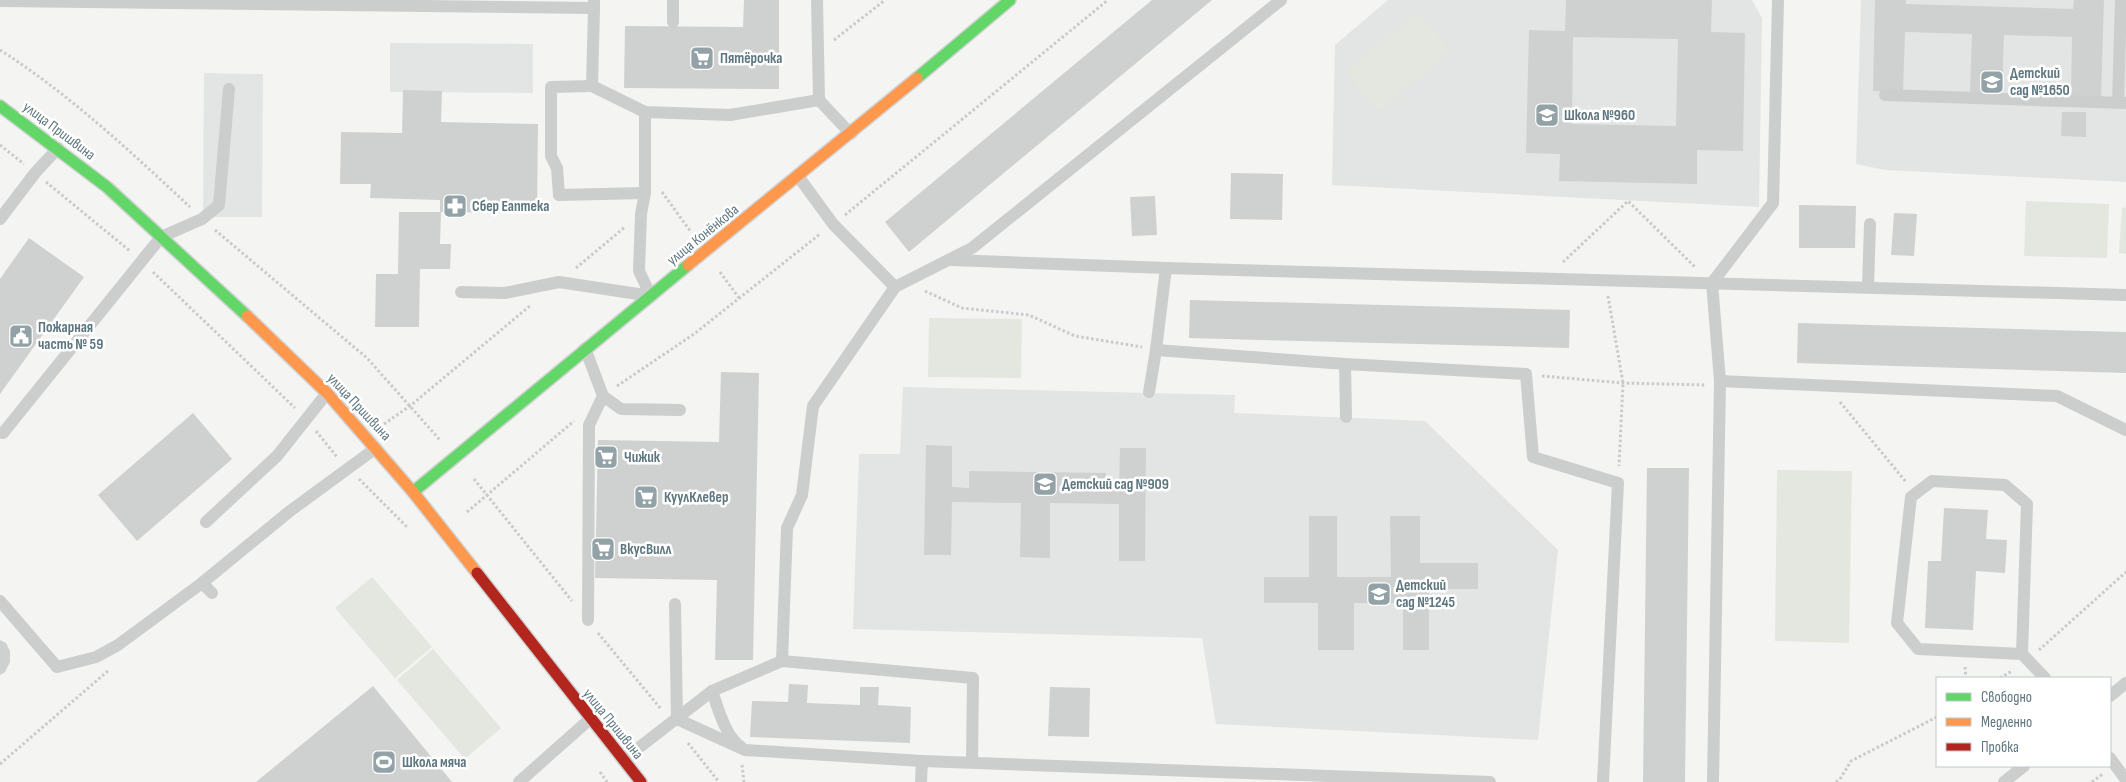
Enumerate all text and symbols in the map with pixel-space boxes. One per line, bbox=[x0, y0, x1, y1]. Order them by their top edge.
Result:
supermarket icon: Пятёрочка bbox=[689, 45, 715, 71]
place label: Пятёрочка bbox=[720, 49, 782, 68]
place label: Детский сад №1650 bbox=[2010, 64, 2070, 100]
school or university icon: Детский сад №1650 bbox=[1979, 69, 2005, 95]
street label: улица Пришвина bbox=[19, 98, 99, 165]
school or university icon: Школа №960 bbox=[1534, 102, 1560, 128]
place label: Школа №960 bbox=[1564, 106, 1635, 125]
pharmacy icon: Сбер Еаптека bbox=[442, 193, 468, 219]
place label: Сбер Еаптека bbox=[472, 197, 549, 216]
street label: улица Конёнкова bbox=[663, 200, 743, 270]
place label: Пожарная часть № 59 bbox=[38, 318, 103, 354]
public building icon: Пожарная часть № 59 bbox=[8, 323, 34, 349]
street label: улица Пришвина bbox=[323, 369, 395, 445]
supermarket icon: Чижик bbox=[593, 444, 619, 470]
place label: Чижик bbox=[624, 448, 661, 467]
school or university icon: Детский сад №909 bbox=[1032, 471, 1058, 497]
place label: Детский сад №909 bbox=[1062, 475, 1169, 494]
supermarket icon: КуулКлевер bbox=[633, 484, 659, 510]
place label: КуулКлевер bbox=[664, 488, 728, 507]
supermarket icon: ВкусВилл bbox=[590, 536, 616, 562]
place label: ВкусВилл bbox=[620, 540, 672, 559]
place label: Детский сад №1245 bbox=[1396, 576, 1456, 612]
school or university icon: Детский сад №1245 bbox=[1366, 581, 1392, 607]
legend bbox=[1936, 677, 2111, 767]
street label: улица Пришвина bbox=[579, 685, 647, 763]
text: Свободно bbox=[1981, 688, 2032, 707]
text: Медленно bbox=[1981, 713, 2032, 732]
text: Пробка bbox=[1981, 738, 2019, 757]
sports icon: Школа мяча bbox=[371, 749, 397, 775]
place label: Школа мяча bbox=[402, 753, 466, 772]

